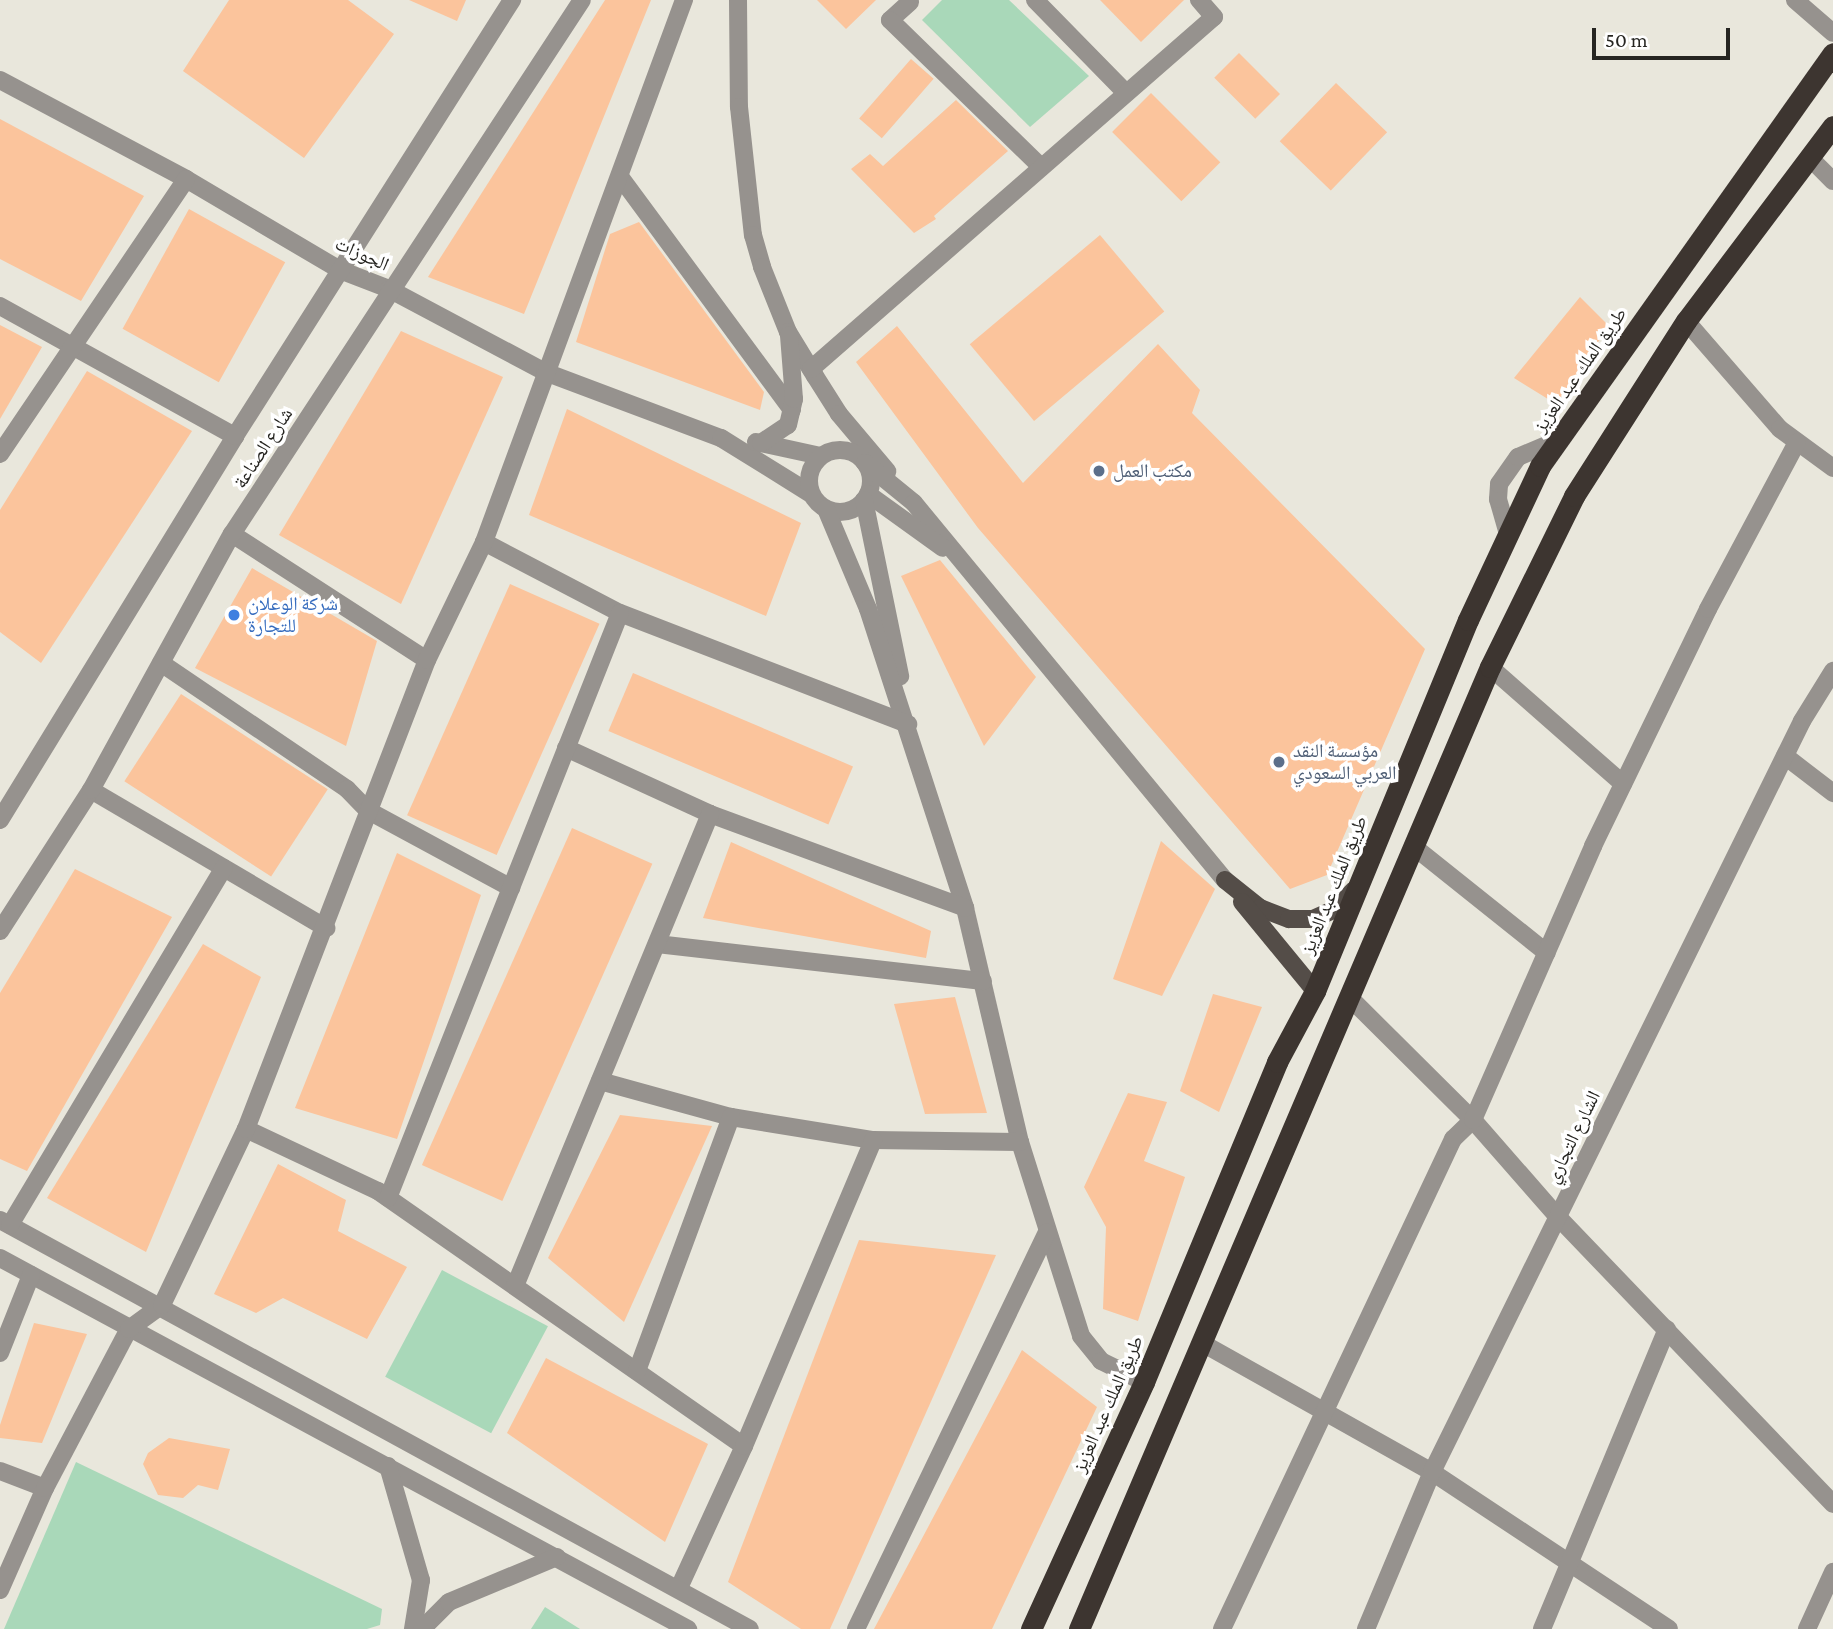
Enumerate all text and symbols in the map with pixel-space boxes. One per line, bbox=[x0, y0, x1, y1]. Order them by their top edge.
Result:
scale bar bbox=[1595, 14, 1733, 58]
text: 50 m bbox=[1605, 28, 1648, 52]
street label: الجوزات bbox=[332, 232, 392, 276]
street label: طريق الملك عبد العزيز bbox=[1528, 303, 1632, 437]
street label: شارع الصناعة bbox=[229, 403, 297, 493]
place label: مكتب العمل bbox=[1113, 460, 1192, 482]
marker: مكتب العمل bbox=[1091, 463, 1107, 479]
place label: شركة الوعلان للتجارة bbox=[248, 593, 338, 637]
marker: شركة الوعلان للتجارة bbox=[226, 607, 242, 623]
place label: مؤسسة النقد العربي السعودي bbox=[1293, 740, 1396, 784]
marker: مؤسسة النقد العربي السعودي bbox=[1271, 754, 1287, 770]
street label: طريق الملك عبد العزيز bbox=[1296, 813, 1372, 957]
street label: الشارع التجاري bbox=[1541, 1087, 1605, 1187]
street label: طريق الملك عبد العزيز bbox=[1068, 1332, 1148, 1476]

